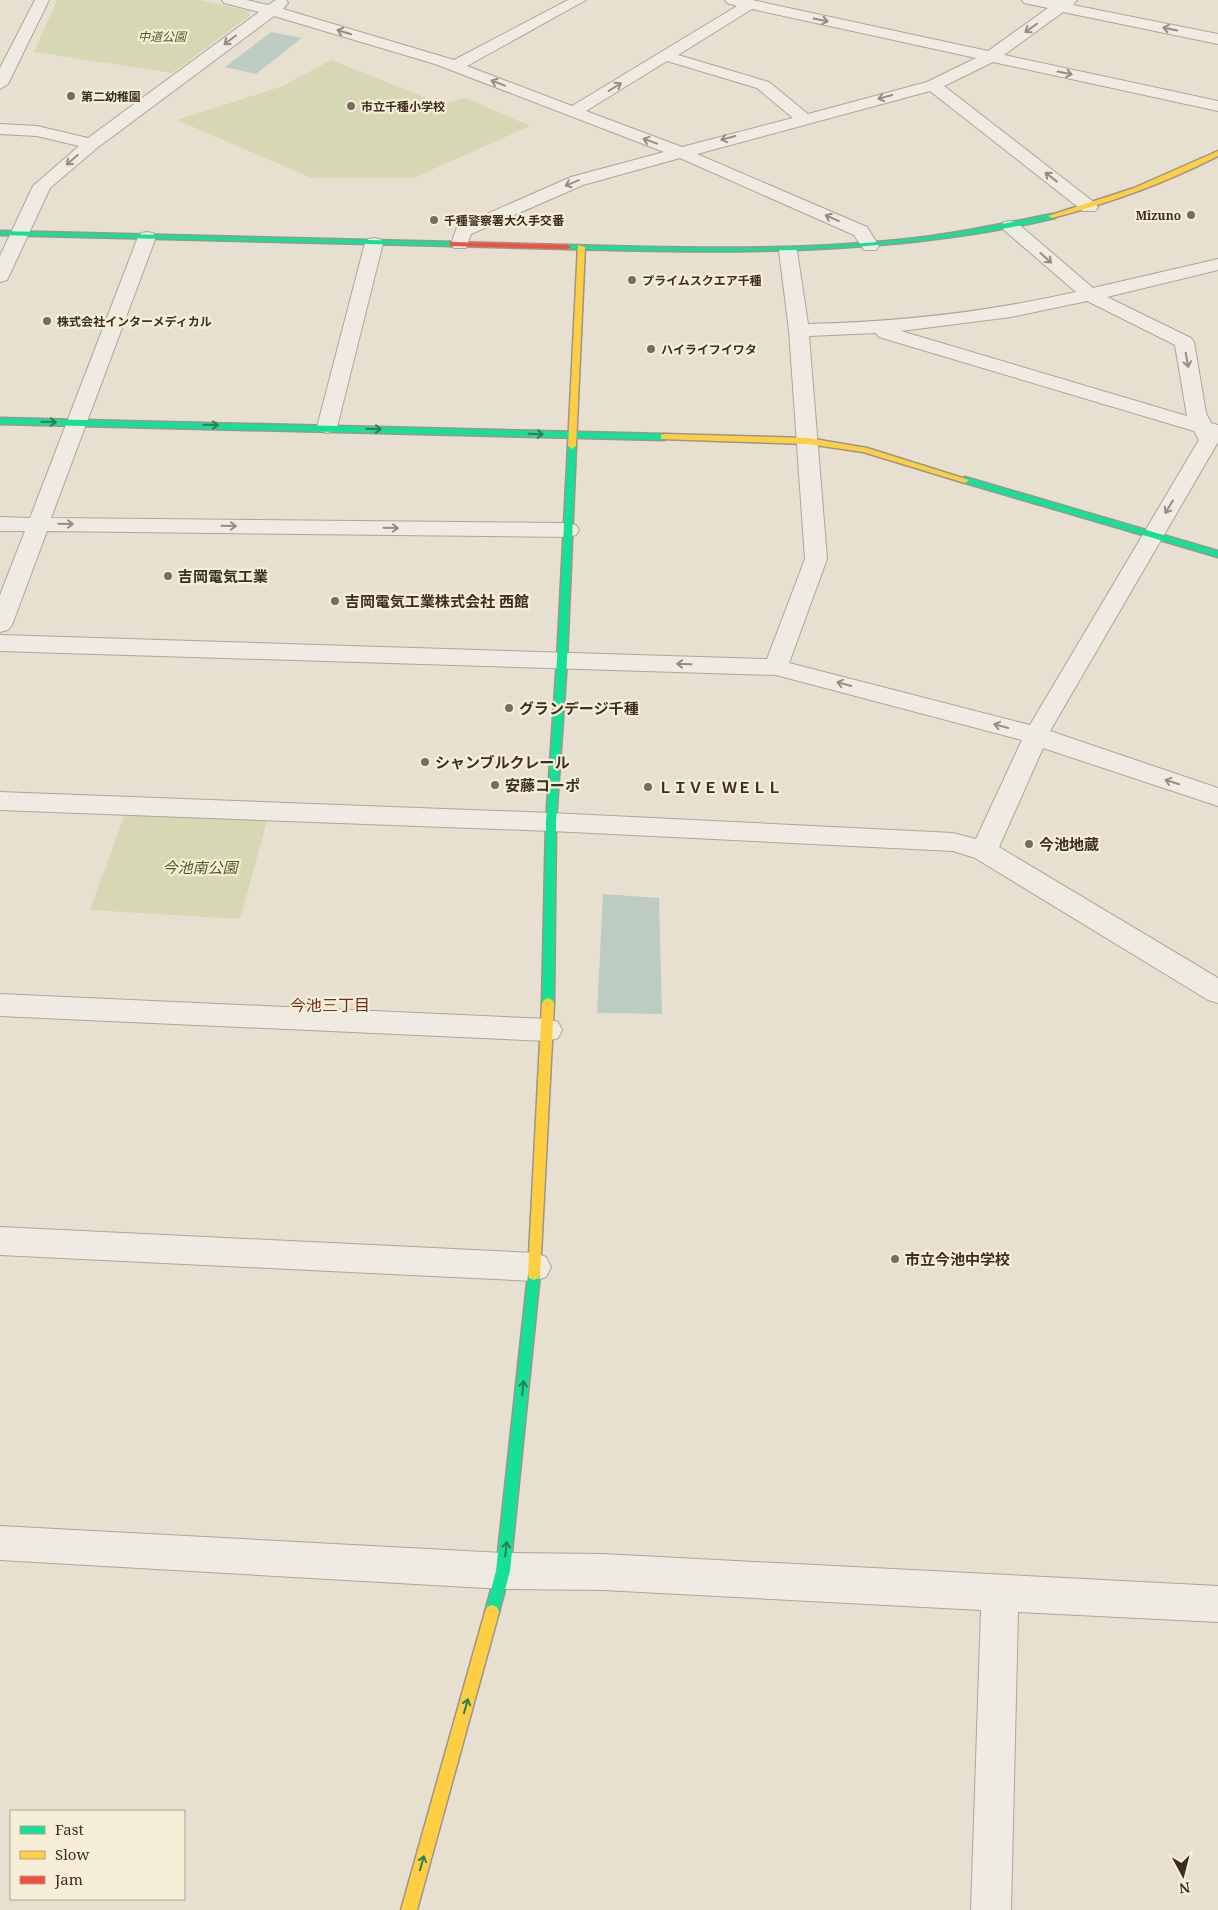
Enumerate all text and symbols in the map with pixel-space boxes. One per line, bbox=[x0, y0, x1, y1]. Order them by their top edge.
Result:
one-way arrow bbox=[812, 16, 828, 26]
one-way arrow bbox=[1024, 23, 1038, 33]
one-way arrow bbox=[1163, 24, 1179, 33]
one-way arrow bbox=[337, 26, 353, 36]
park label: 中道公園 bbox=[138, 28, 188, 45]
one-way arrow bbox=[224, 35, 237, 46]
one-way arrow bbox=[1057, 69, 1073, 78]
one-way arrow bbox=[491, 78, 507, 87]
one-way arrow bbox=[608, 81, 622, 92]
place label: 第二幼稚園 bbox=[81, 88, 141, 105]
marker: 第二幼稚園 bbox=[65, 90, 77, 102]
one-way arrow bbox=[877, 93, 893, 102]
place label: 市立千種小学校 bbox=[361, 98, 445, 115]
marker: 市立千種小学校 bbox=[345, 100, 357, 112]
one-way arrow bbox=[720, 134, 736, 144]
one-way arrow bbox=[643, 136, 659, 145]
one-way arrow bbox=[66, 154, 79, 165]
one-way arrow bbox=[1044, 172, 1058, 182]
one-way arrow bbox=[565, 179, 580, 189]
place label: Mizuno bbox=[1136, 207, 1181, 224]
marker: Mizuno bbox=[1185, 209, 1197, 221]
place label: 千種警察署大久手交番 bbox=[444, 212, 565, 229]
one-way arrow bbox=[825, 213, 840, 223]
marker: 千種警察署大久手交番 bbox=[428, 214, 440, 226]
one-way arrow bbox=[1040, 252, 1053, 264]
place label: プライムスクエア千種 bbox=[642, 272, 762, 289]
marker: プライムスクエア千種 bbox=[626, 274, 638, 286]
place label: 株式会社インターメディカル bbox=[57, 313, 212, 330]
marker: 株式会社インターメディカル bbox=[41, 315, 53, 327]
place label: ハイライフイワタ bbox=[661, 341, 757, 358]
marker: ハイライフイワタ bbox=[645, 343, 657, 355]
one-way arrow bbox=[1182, 351, 1192, 367]
one-way arrow bbox=[40, 417, 56, 427]
one-way arrow bbox=[202, 420, 219, 430]
one-way arrow bbox=[365, 424, 381, 433]
one-way arrow bbox=[528, 429, 544, 438]
one-way arrow bbox=[1163, 500, 1173, 514]
one-way arrow bbox=[58, 519, 74, 529]
one-way arrow bbox=[220, 521, 236, 531]
one-way arrow bbox=[382, 523, 399, 533]
place label: 吉岡電気工業 bbox=[178, 566, 268, 586]
marker: 吉岡電気工業 bbox=[162, 570, 174, 582]
place label: 吉岡電気工業株式会社 西館 bbox=[345, 591, 529, 611]
marker: 吉岡電気工業株式会社 西館 bbox=[329, 595, 341, 607]
one-way arrow bbox=[676, 659, 692, 669]
one-way arrow bbox=[836, 679, 852, 689]
place label: グランデージ千種 bbox=[519, 698, 639, 718]
marker: グランデージ千種 bbox=[503, 702, 515, 714]
one-way arrow bbox=[993, 721, 1009, 730]
place label: シャンブルクレール bbox=[435, 752, 570, 772]
marker: シャンブルクレール bbox=[419, 756, 431, 768]
place label: 安藤コーポ bbox=[505, 775, 580, 795]
place label: ＬＩＶＥ ＷＥＬＬ bbox=[658, 777, 782, 797]
one-way arrow bbox=[1164, 777, 1180, 786]
marker: 安藤コーポ bbox=[489, 779, 501, 791]
marker: ＬＩＶＥ ＷＥＬＬ bbox=[642, 781, 654, 793]
place label: 今池地蔵 bbox=[1039, 834, 1099, 854]
marker: 今池地蔵 bbox=[1023, 838, 1035, 850]
park label: 今池南公園 bbox=[162, 857, 239, 877]
district label: 今池三丁目 bbox=[290, 994, 370, 1016]
place label: 市立今池中学校 bbox=[905, 1249, 1010, 1269]
marker: 市立今池中学校 bbox=[889, 1253, 901, 1265]
one-way arrow bbox=[518, 1380, 528, 1396]
one-way arrow bbox=[501, 1542, 511, 1558]
one-way arrow bbox=[461, 1699, 471, 1715]
legend bbox=[10, 1810, 185, 1900]
text: Fast bbox=[55, 1819, 84, 1839]
text: Slow bbox=[55, 1844, 89, 1864]
north arrow bbox=[1158, 1850, 1208, 1900]
one-way arrow bbox=[418, 1855, 427, 1871]
text: Jam bbox=[54, 1869, 83, 1889]
text: N bbox=[1178, 1878, 1191, 1899]

